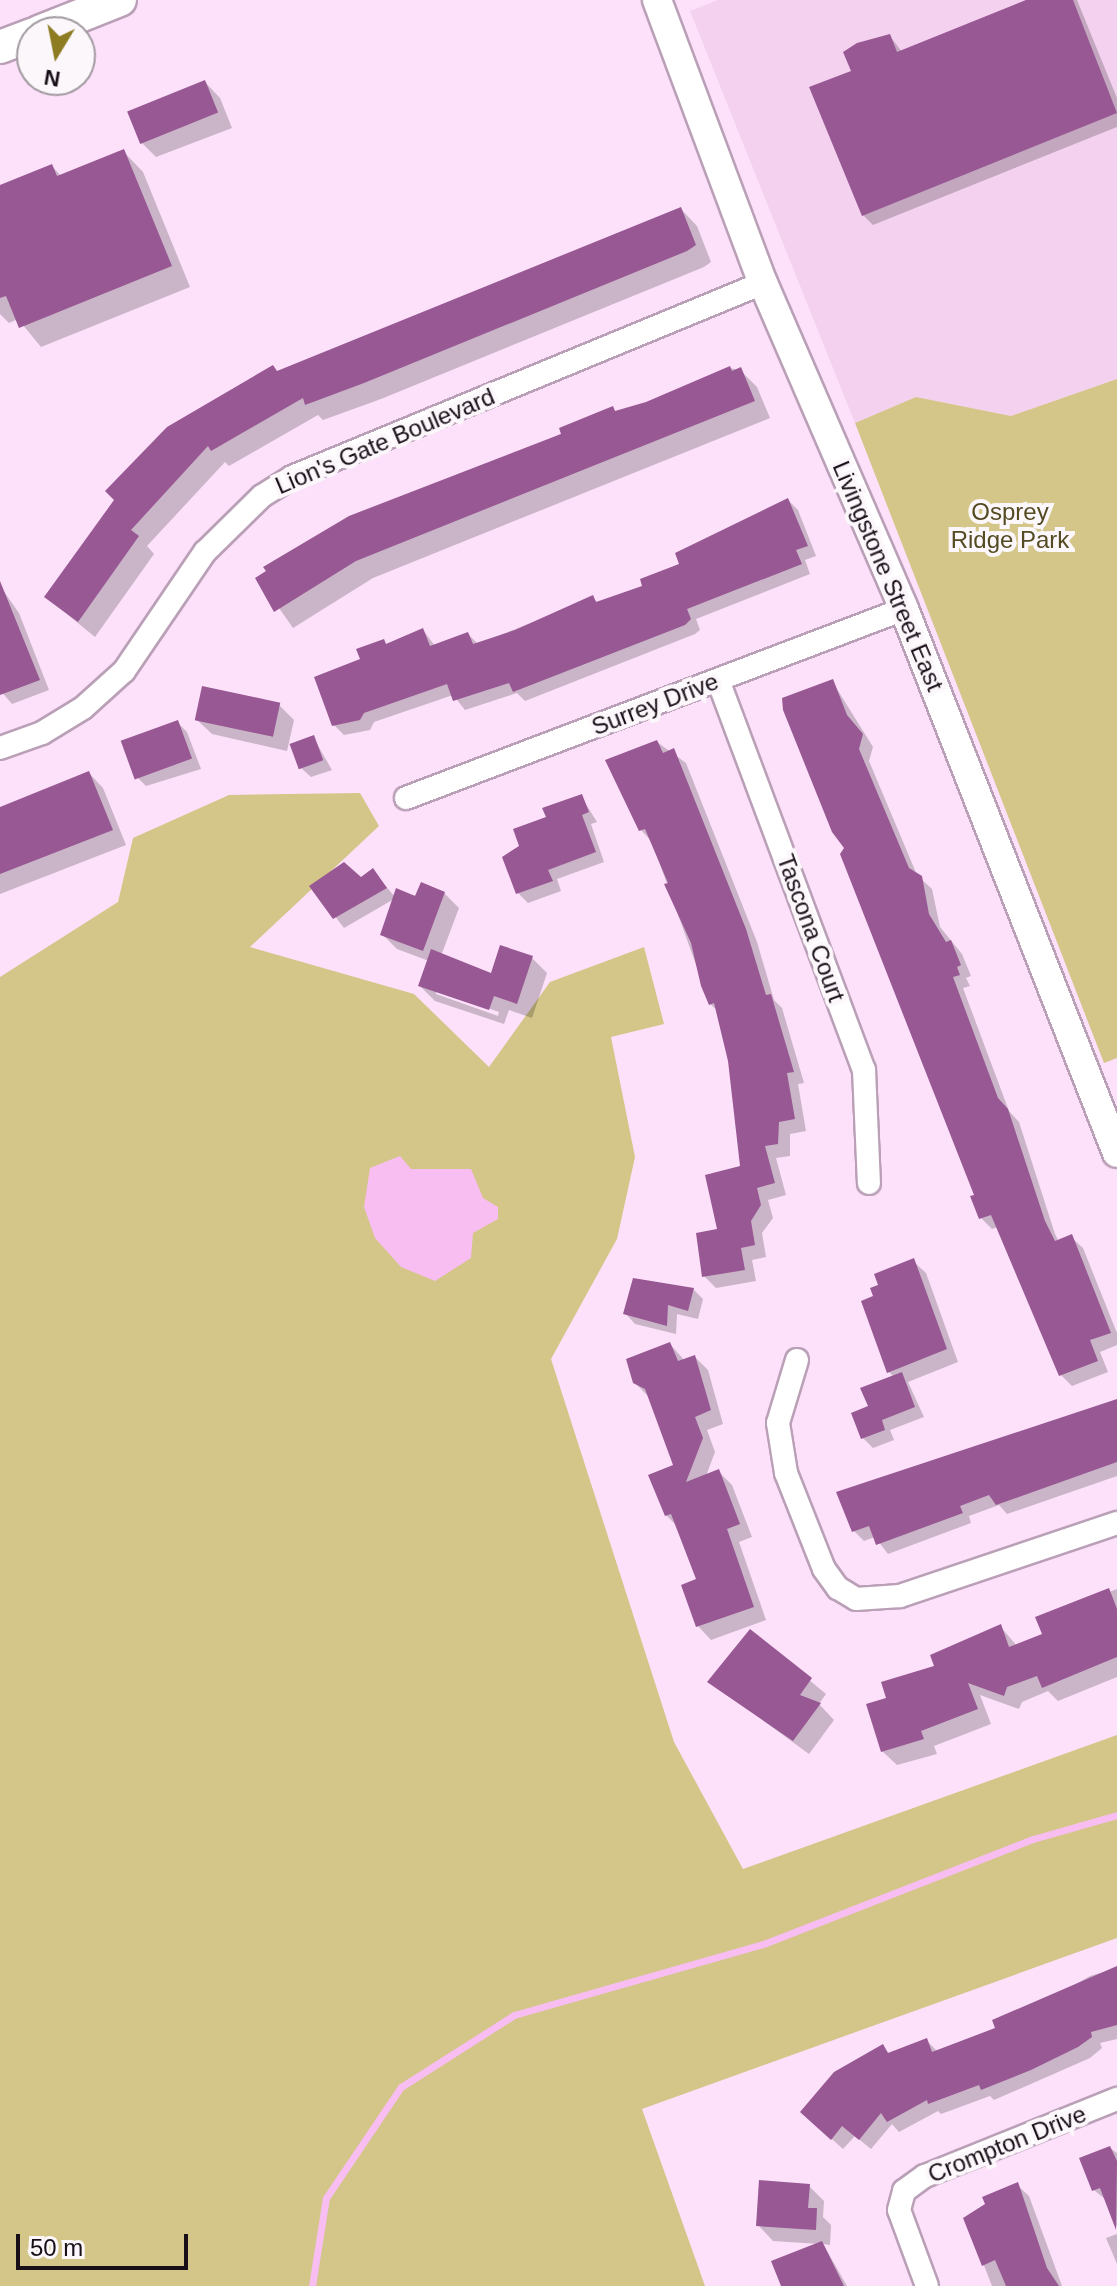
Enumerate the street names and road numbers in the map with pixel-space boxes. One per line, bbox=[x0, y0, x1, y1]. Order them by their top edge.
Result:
street label: Lion's Gate Boulevard bbox=[271, 382, 499, 500]
street label: Livingstone Street East bbox=[827, 457, 949, 695]
street label: Surrey Drive bbox=[588, 667, 722, 741]
street label: Tascona Court bbox=[771, 850, 851, 1006]
street label: Crompton Drive bbox=[924, 2099, 1090, 2189]

